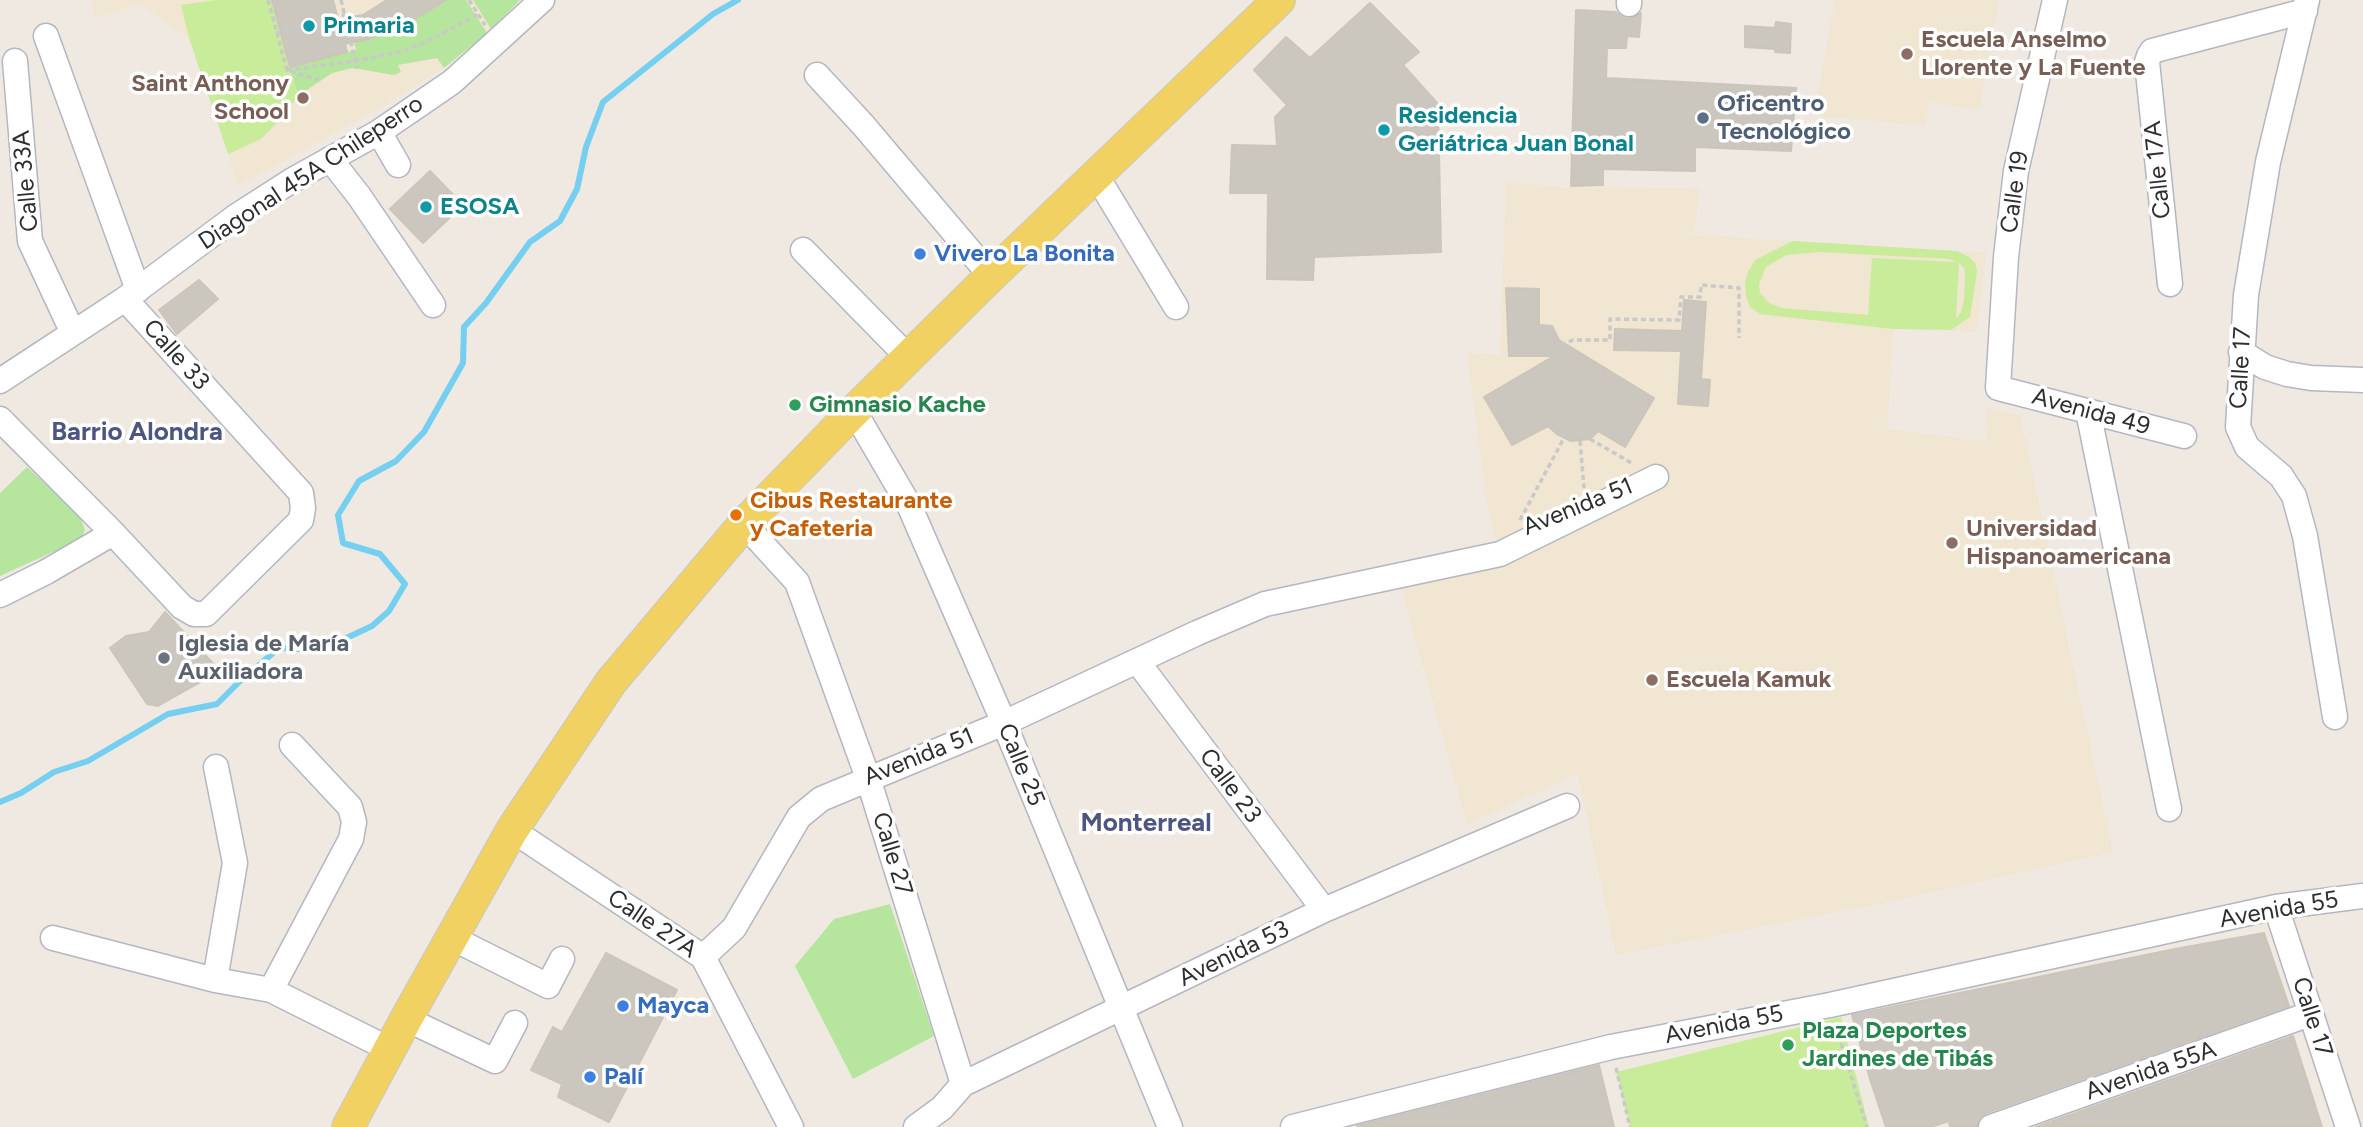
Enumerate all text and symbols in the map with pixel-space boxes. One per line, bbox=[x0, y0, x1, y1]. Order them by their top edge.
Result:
place label: Primaria bbox=[323, 12, 415, 40]
marker: Primaria bbox=[301, 18, 317, 34]
place label: Escuela Anselmo Llorente y La Fuente bbox=[1921, 26, 2145, 82]
marker: Escuela Anselmo Llorente y La Fuente bbox=[1899, 46, 1915, 62]
place label: Saint Anthony School bbox=[131, 70, 289, 126]
street label: Diagonal 45A Chileperro bbox=[193, 90, 429, 256]
marker: Saint Anthony School bbox=[295, 90, 311, 106]
place label: Oficentro Tecnológico bbox=[1717, 90, 1851, 146]
place label: Residencia Geriátrica Juan Bonal bbox=[1398, 102, 1634, 158]
marker: Oficentro Tecnológico bbox=[1695, 110, 1711, 126]
street label: Calle 17A bbox=[2139, 120, 2177, 220]
marker: Residencia Geriátrica Juan Bonal bbox=[1376, 122, 1392, 138]
street label: Calle 33A bbox=[7, 129, 45, 233]
street label: Calle 19 bbox=[1995, 149, 2035, 235]
place label: ESOSA bbox=[440, 193, 519, 221]
marker: ESOSA bbox=[418, 199, 434, 215]
place label: Vivero La Bonita bbox=[934, 240, 1115, 268]
marker: Vivero La Bonita bbox=[912, 246, 928, 262]
street label: Calle 33 bbox=[137, 314, 215, 396]
street label: Calle 17 bbox=[2224, 326, 2258, 410]
street label: Avenida 49 bbox=[2029, 382, 2153, 442]
place label: Gimnasio Kache bbox=[809, 391, 986, 419]
marker: Gimnasio Kache bbox=[787, 397, 803, 413]
district label: Barrio Alondra bbox=[51, 416, 223, 448]
street label: Avenida 51 bbox=[1519, 472, 1637, 542]
place label: Cibus Restaurante y Cafeteria bbox=[750, 487, 953, 543]
marker: Cibus Restaurante y Cafeteria bbox=[728, 507, 744, 523]
place label: Universidad Hispanoamericana bbox=[1966, 515, 2171, 571]
marker: Universidad Hispanoamericana bbox=[1944, 535, 1960, 551]
place label: Iglesia de María Auxiliadora bbox=[178, 630, 349, 686]
marker: Iglesia de María Auxiliadora bbox=[156, 650, 172, 666]
place label: Escuela Kamuk bbox=[1666, 666, 1831, 694]
marker: Escuela Kamuk bbox=[1644, 672, 1660, 688]
street label: Calle 25 bbox=[991, 720, 1051, 810]
street label: Avenida 51 bbox=[860, 722, 978, 792]
street label: Calle 23 bbox=[1193, 743, 1267, 829]
district label: Monterreal bbox=[1080, 807, 1212, 839]
street label: Calle 27 bbox=[866, 809, 918, 899]
street label: Calle 27A bbox=[602, 884, 702, 964]
street label: Avenida 55 bbox=[2217, 885, 2341, 935]
street label: Avenida 53 bbox=[1174, 915, 1294, 993]
street label: Calle 17 bbox=[2286, 974, 2338, 1060]
place label: Mayca bbox=[637, 992, 709, 1020]
marker: Mayca bbox=[615, 998, 631, 1014]
street label: Avenida 55 bbox=[1662, 999, 1786, 1051]
place label: Plaza Deportes Jardines de Tibás bbox=[1802, 1017, 1993, 1073]
street label: Avenida 55A bbox=[2082, 1035, 2220, 1107]
marker: Plaza Deportes Jardines de Tibás bbox=[1780, 1037, 1796, 1053]
place label: Palí bbox=[604, 1063, 643, 1091]
marker: Palí bbox=[582, 1069, 598, 1085]

